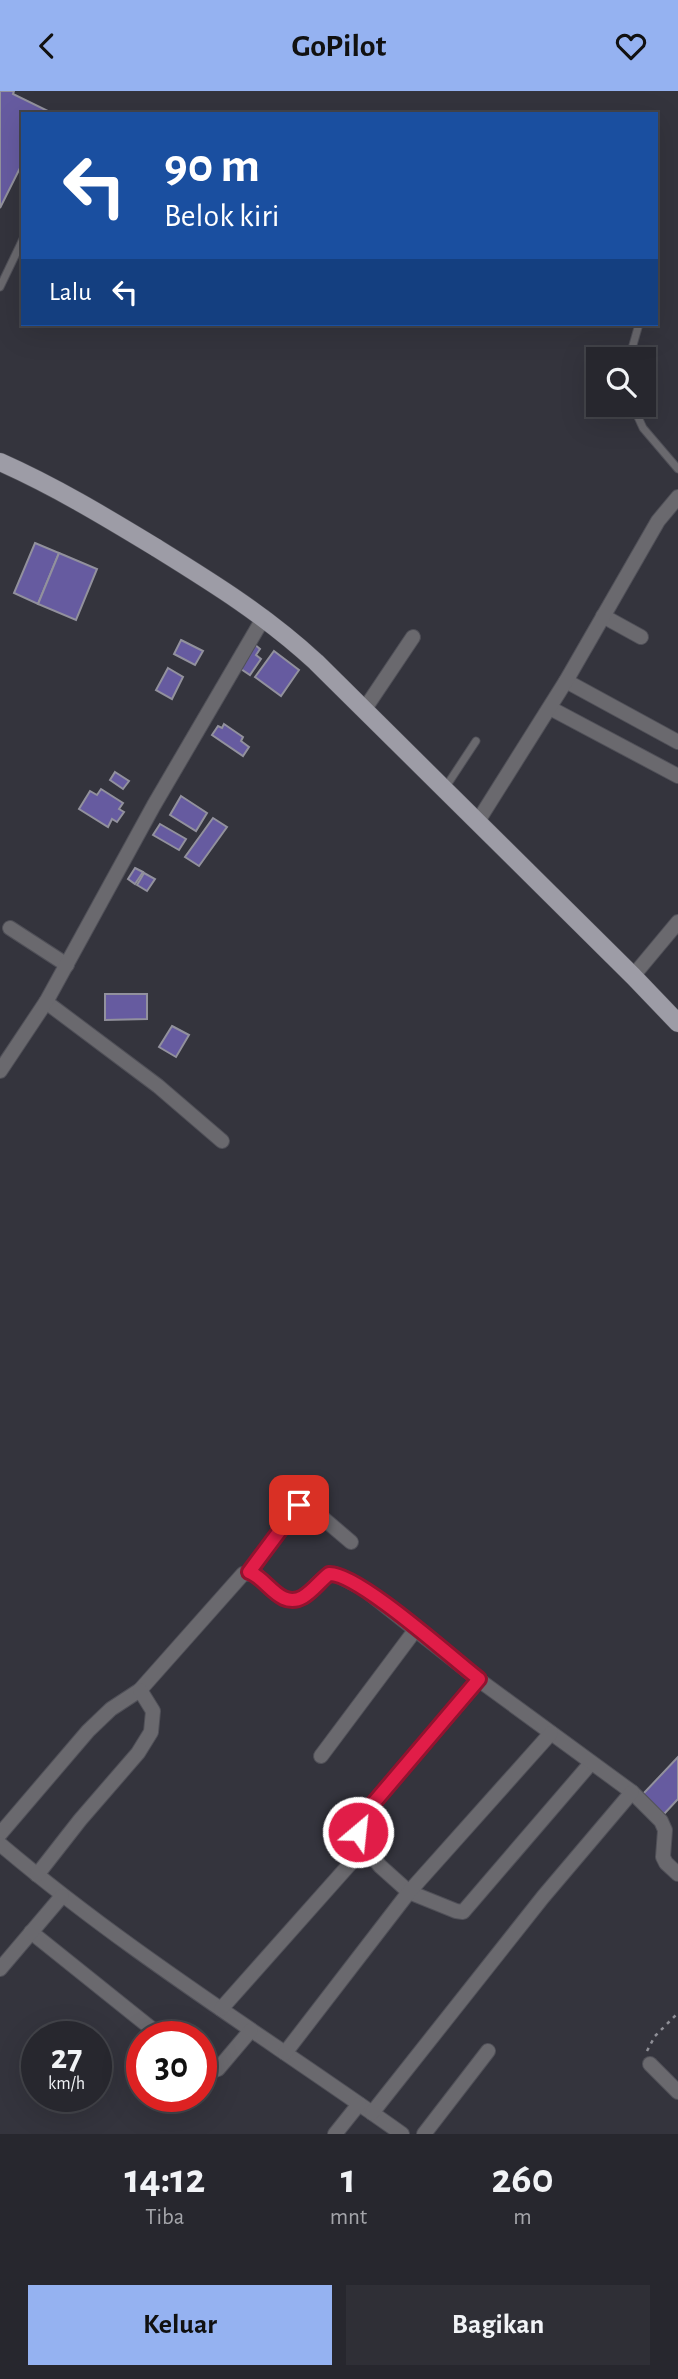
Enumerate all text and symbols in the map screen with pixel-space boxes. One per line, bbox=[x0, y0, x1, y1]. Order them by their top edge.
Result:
icon: back bbox=[28, 27, 66, 65]
icon: heart bbox=[612, 27, 650, 65]
text: GoPilot bbox=[292, 30, 386, 62]
icon: left bbox=[49, 140, 140, 231]
text: 90 m bbox=[164, 142, 260, 191]
text: Belok kiri bbox=[164, 200, 280, 232]
icon: left bbox=[106, 273, 144, 311]
text: Lalu bbox=[49, 279, 92, 305]
map controls bbox=[586, 347, 656, 417]
button: search bbox=[586, 347, 656, 417]
pin bbox=[269, 1475, 329, 1535]
icon: arrive bbox=[280, 1486, 318, 1524]
position arrow bbox=[321, 1795, 395, 1869]
speed limit sign: 30 bbox=[126, 2021, 217, 2112]
text: 27 bbox=[51, 2040, 82, 2075]
text: km/h bbox=[48, 2075, 85, 2093]
text: 14:12 bbox=[124, 2158, 205, 2200]
text: 1 bbox=[341, 2158, 356, 2200]
text: 260 bbox=[492, 2158, 554, 2200]
text: Tiba bbox=[145, 2206, 185, 2229]
text: mnt bbox=[330, 2206, 367, 2229]
text: m bbox=[513, 2206, 532, 2229]
button: Keluar bbox=[28, 2285, 332, 2365]
button: Bagikan bbox=[346, 2285, 650, 2365]

